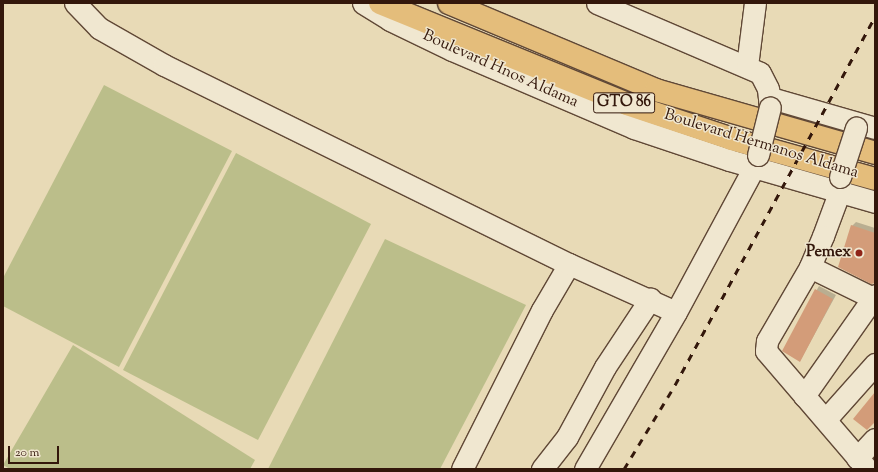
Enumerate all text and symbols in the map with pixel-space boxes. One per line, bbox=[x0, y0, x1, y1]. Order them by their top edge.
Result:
street label: Boulevard Hnos Aldama bbox=[419, 27, 581, 113]
road number: GTO 86 bbox=[593, 90, 655, 116]
street label: Boulevard Hermanos Aldama bbox=[661, 106, 861, 184]
place label: Pemex bbox=[806, 243, 851, 263]
marker: Pemex bbox=[854, 248, 864, 258]
scale bar bbox=[10, 438, 61, 464]
text: 20 m bbox=[15, 444, 39, 462]

